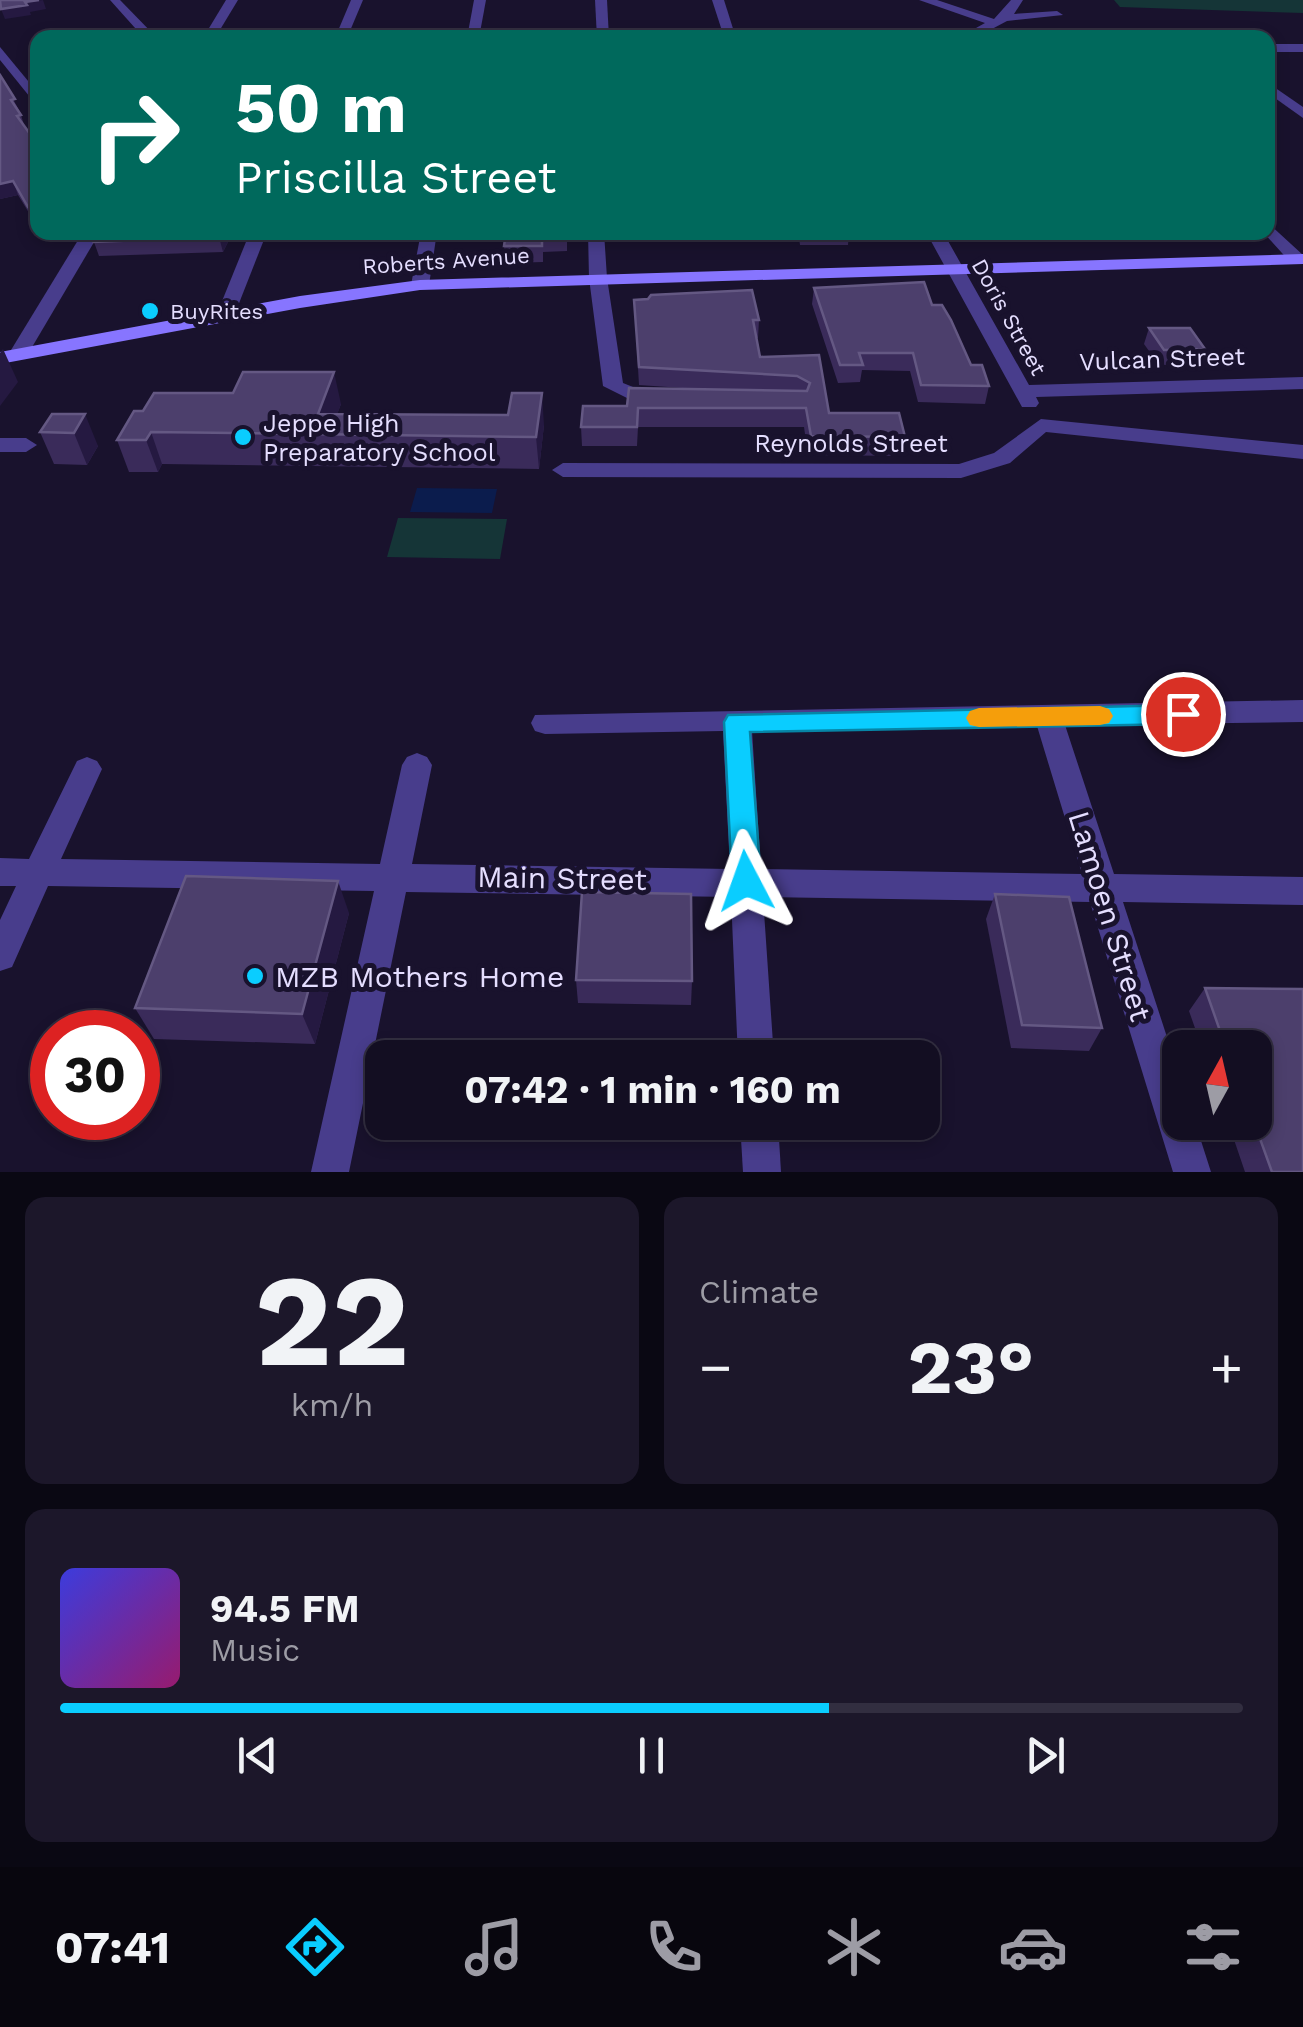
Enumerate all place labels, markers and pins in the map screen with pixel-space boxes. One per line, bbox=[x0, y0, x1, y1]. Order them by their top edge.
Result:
place label: BuyRites bbox=[170, 299, 263, 324]
marker: BuyRites bbox=[139, 300, 161, 322]
place label: Jeppe High Preparatory School bbox=[263, 409, 496, 467]
marker: Jeppe High Preparatory School bbox=[232, 426, 254, 448]
pin bbox=[1141, 672, 1226, 757]
place label: MZB Mothers Home bbox=[275, 959, 564, 994]
marker: MZB Mothers Home bbox=[244, 965, 266, 987]

